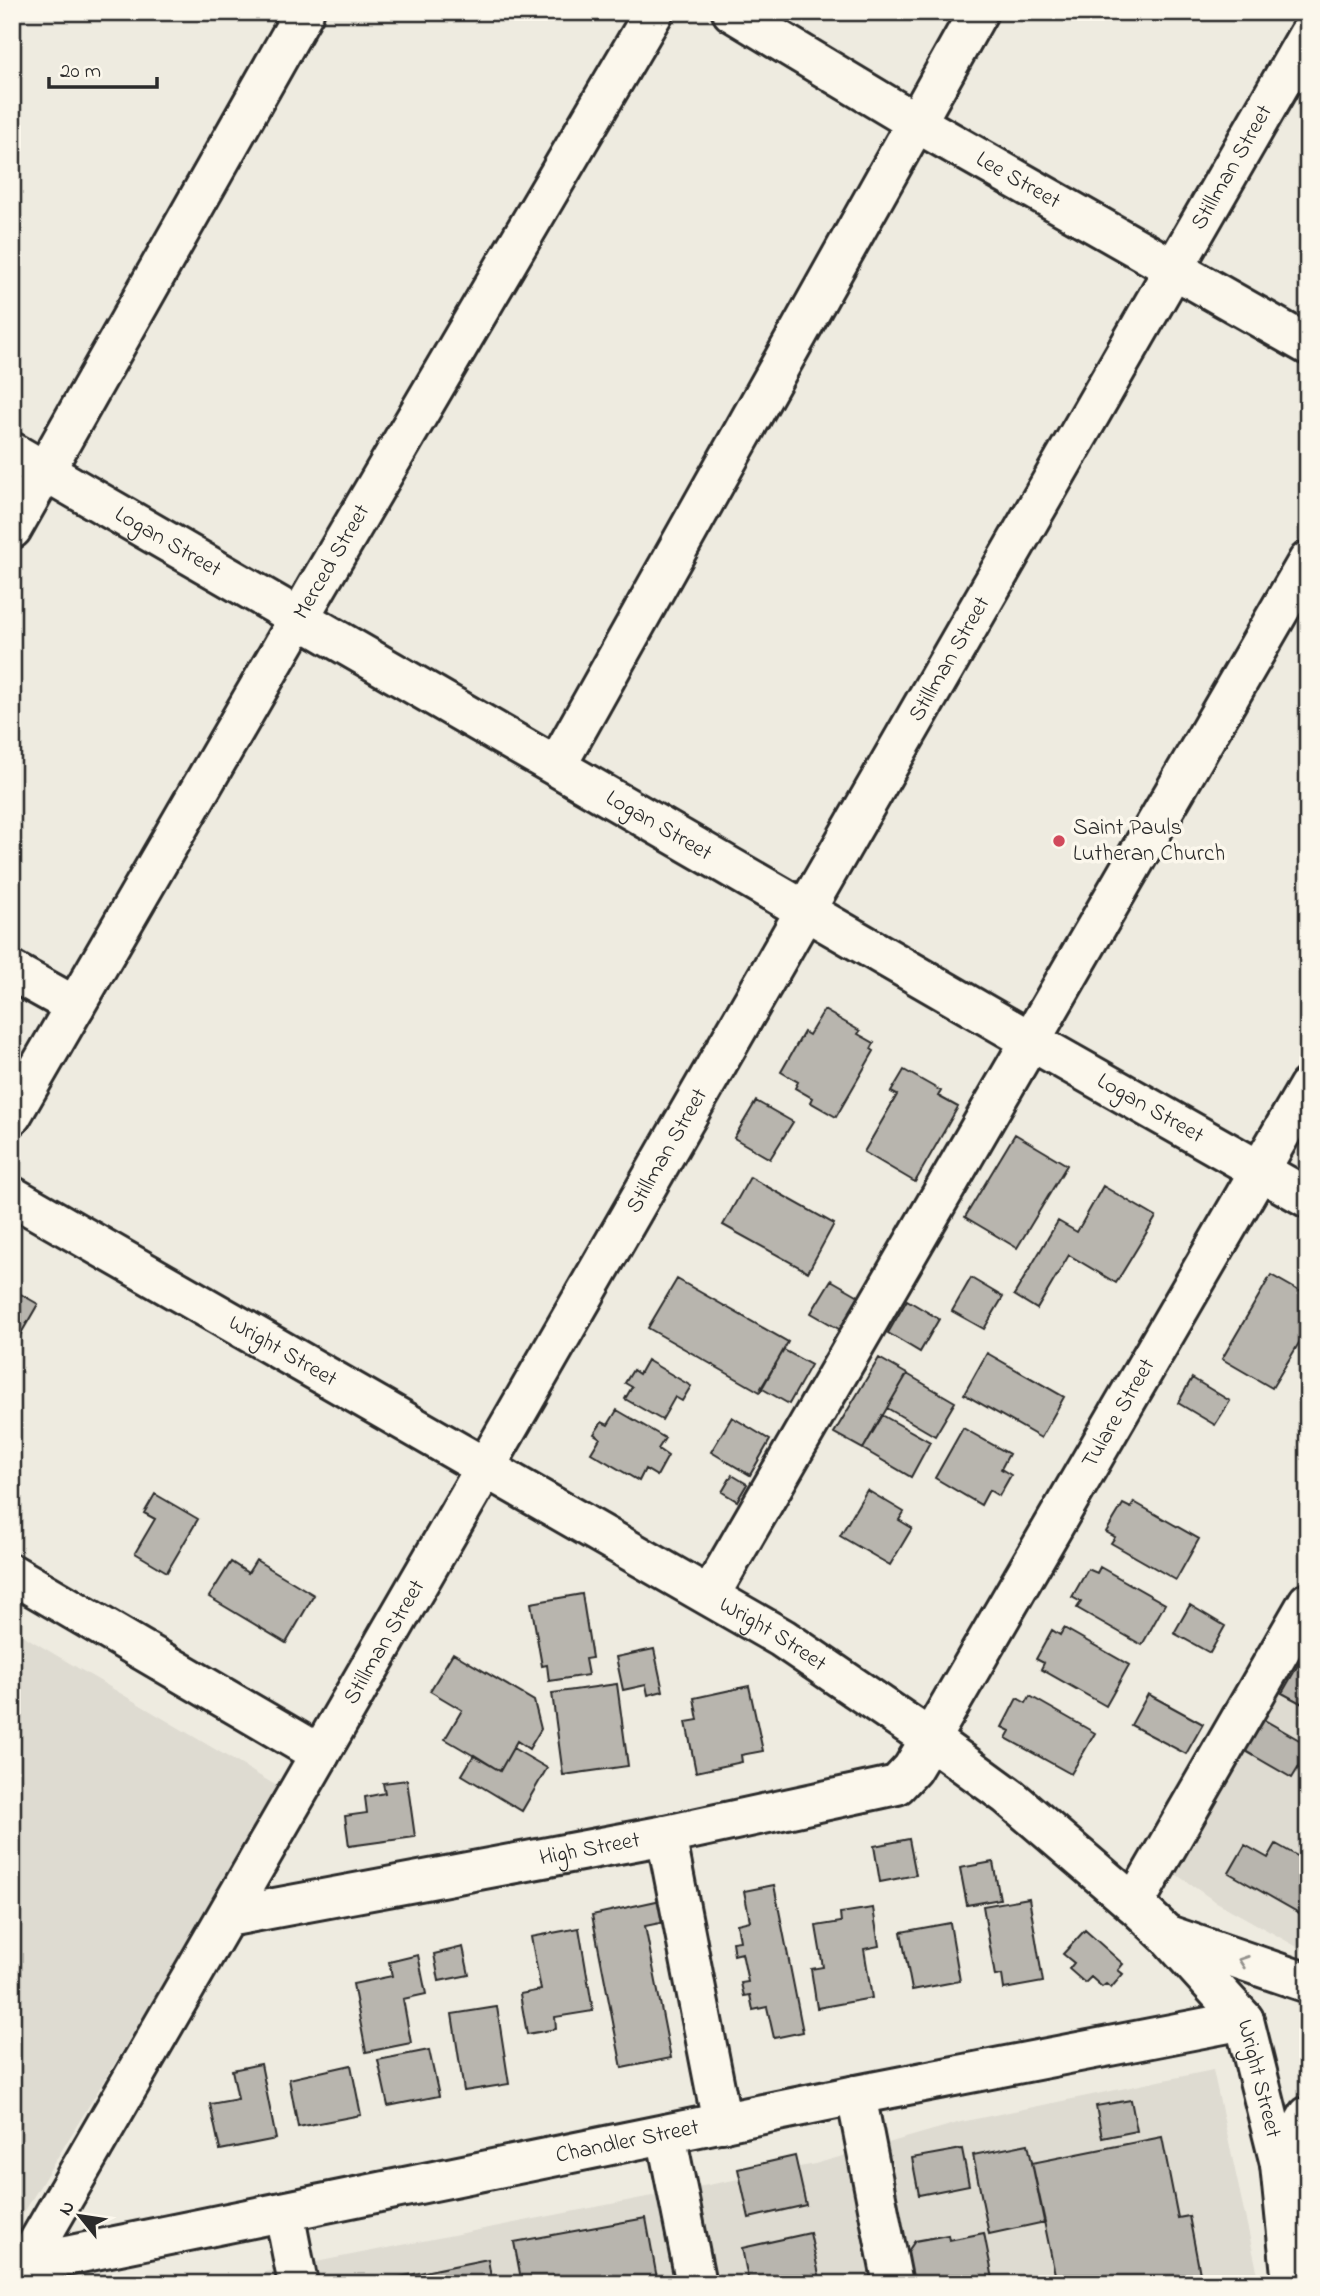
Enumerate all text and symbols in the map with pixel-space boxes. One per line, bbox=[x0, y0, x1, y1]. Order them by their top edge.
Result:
scale bar bbox=[49, 46, 158, 90]
text: 20 m bbox=[60, 57, 101, 87]
street label: Stillman Street bbox=[1183, 98, 1281, 236]
street label: Lee Street bbox=[970, 143, 1067, 218]
street label: Logan Street bbox=[108, 498, 228, 586]
street label: Merced Street bbox=[285, 498, 379, 626]
street label: Stillman Street bbox=[900, 590, 999, 728]
street label: Logan Street bbox=[599, 782, 718, 870]
place label: Saint Pauls Lutheran Church bbox=[1073, 812, 1225, 871]
marker: Saint Pauls Lutheran Church bbox=[1051, 833, 1067, 849]
street label: Logan Street bbox=[1091, 1065, 1210, 1152]
street label: Stillman Street bbox=[618, 1082, 716, 1220]
street label: Wright Street bbox=[222, 1307, 343, 1396]
street label: Tulare Street bbox=[1074, 1352, 1164, 1475]
street label: Stillman Street bbox=[335, 1573, 434, 1711]
street label: Wright Street bbox=[713, 1589, 833, 1680]
street label: High Street bbox=[537, 1824, 643, 1875]
one-way arrow bbox=[1238, 1955, 1250, 1969]
street label: Wright Street bbox=[1228, 2016, 1289, 2142]
street label: Chandler Street bbox=[553, 2111, 702, 2172]
north arrow bbox=[46, 2180, 116, 2250]
text: N bbox=[53, 2196, 82, 2221]

